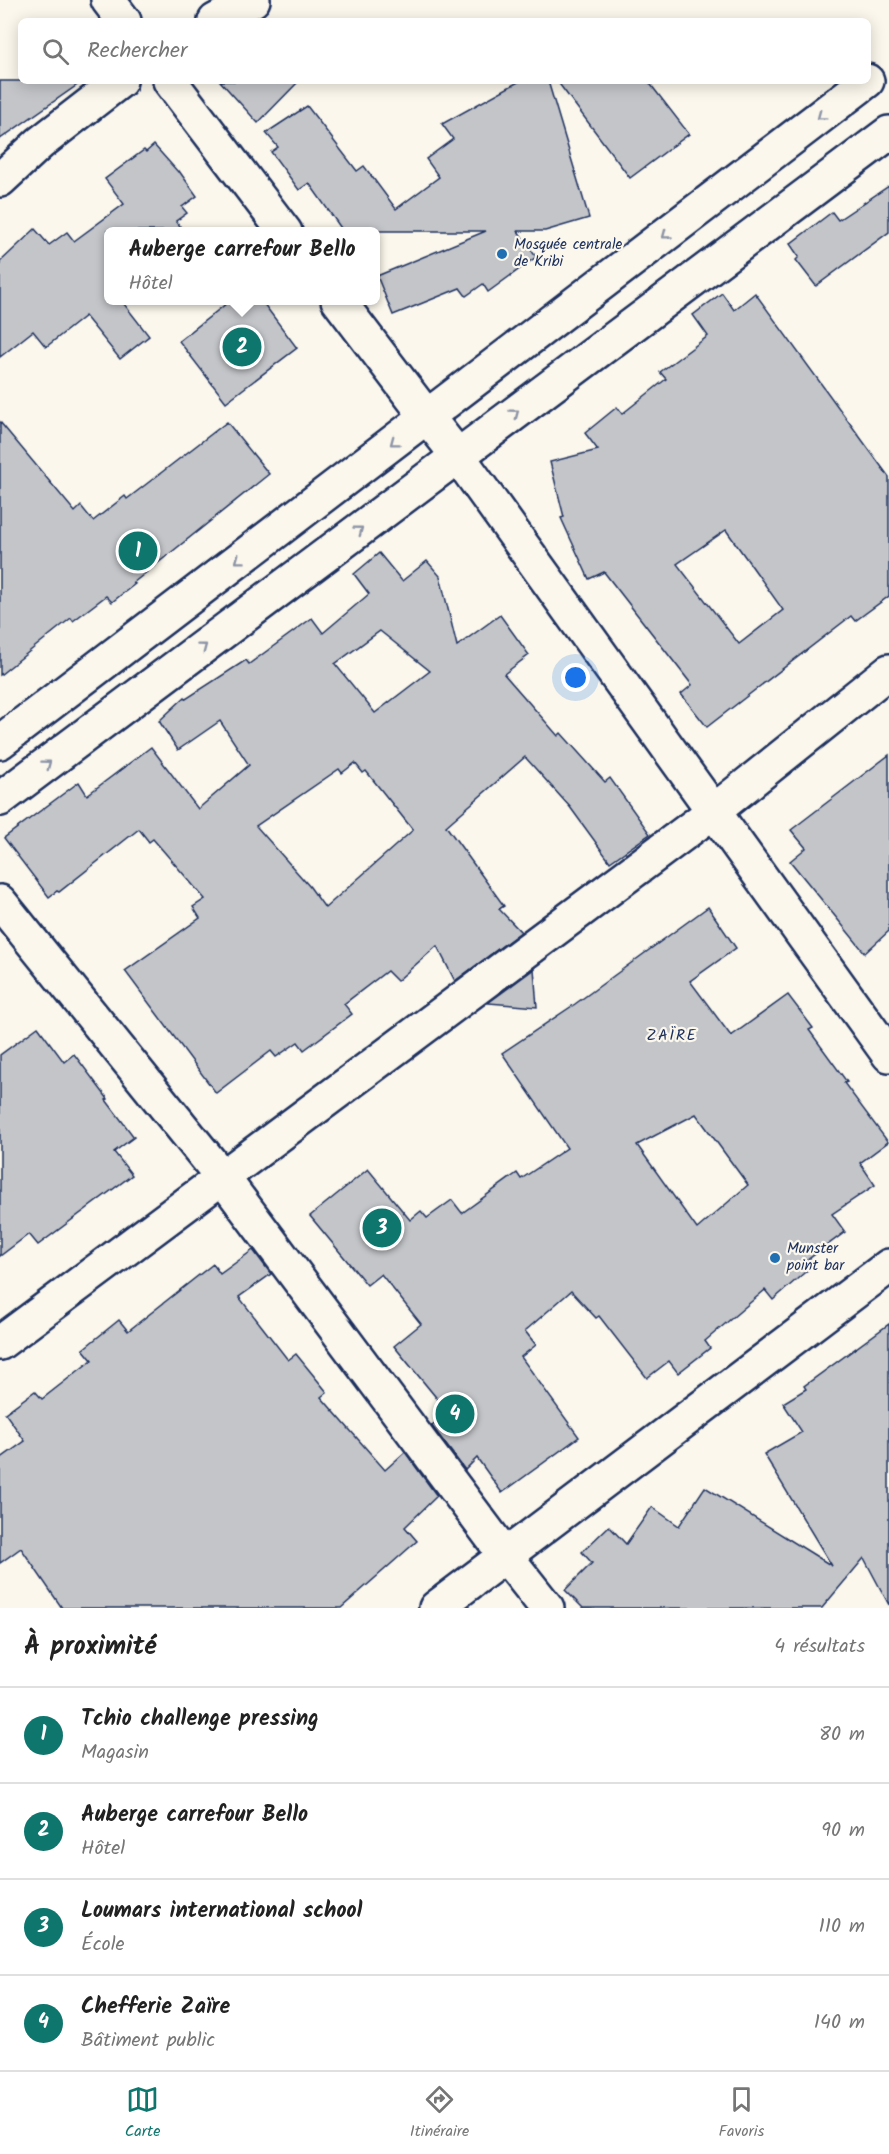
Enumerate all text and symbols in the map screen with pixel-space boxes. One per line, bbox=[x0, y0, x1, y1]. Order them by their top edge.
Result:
search box bbox=[18, 18, 871, 84]
text: Rechercher bbox=[87, 34, 187, 69]
icon: search bbox=[39, 35, 72, 68]
one-way arrow bbox=[816, 109, 827, 120]
popup bbox=[104, 227, 380, 305]
one-way arrow bbox=[661, 227, 672, 238]
text: Auberge carrefour Bello bbox=[128, 233, 356, 268]
place label: Mosquée centrale de Kribi bbox=[514, 233, 623, 274]
marker: Mosquée centrale de Kribi bbox=[495, 247, 509, 261]
text: Hôtel bbox=[128, 268, 173, 300]
pin: 2 bbox=[222, 324, 262, 370]
one-way arrow bbox=[508, 410, 519, 421]
one-way arrow bbox=[389, 435, 400, 446]
one-way arrow bbox=[352, 527, 363, 538]
pin: 1 bbox=[118, 528, 158, 574]
one-way arrow bbox=[234, 553, 245, 564]
one-way arrow bbox=[196, 644, 207, 655]
your location bbox=[561, 663, 590, 692]
one-way arrow bbox=[40, 761, 51, 772]
district label: ZAÏRE bbox=[647, 1023, 697, 1048]
pin: 3 bbox=[362, 1206, 401, 1250]
place label: Munster point bar bbox=[786, 1237, 845, 1278]
marker: Munster point bar bbox=[768, 1251, 782, 1265]
pin: 4 bbox=[436, 1392, 474, 1436]
text: À proximité bbox=[24, 1626, 156, 1668]
text: 4 résultats bbox=[774, 1631, 865, 1663]
text: Tchio challenge pressing bbox=[81, 1702, 319, 1737]
text: 1 bbox=[40, 1719, 47, 1751]
text: 80 m bbox=[819, 1719, 865, 1751]
text: Magasin bbox=[81, 1737, 149, 1769]
text: Auberge carrefour Bello bbox=[81, 1798, 308, 1833]
text: 2 bbox=[38, 1815, 49, 1847]
text: 90 m bbox=[821, 1815, 865, 1847]
text: Hôtel bbox=[81, 1833, 125, 1865]
text: Loumars international school bbox=[81, 1894, 362, 1929]
text: 3 bbox=[38, 1911, 49, 1943]
text: 110 m bbox=[819, 1911, 865, 1943]
text: École bbox=[81, 1929, 125, 1961]
text: Chefferie Zaïre bbox=[81, 1990, 230, 2025]
text: 4 bbox=[38, 2007, 49, 2039]
text: 140 m bbox=[814, 2007, 865, 2039]
text: Bâtiment public bbox=[81, 2025, 215, 2057]
tab: Carte bbox=[125, 2083, 160, 2144]
tab: Itinéraire bbox=[410, 2083, 469, 2144]
tab: Favoris bbox=[719, 2083, 764, 2144]

